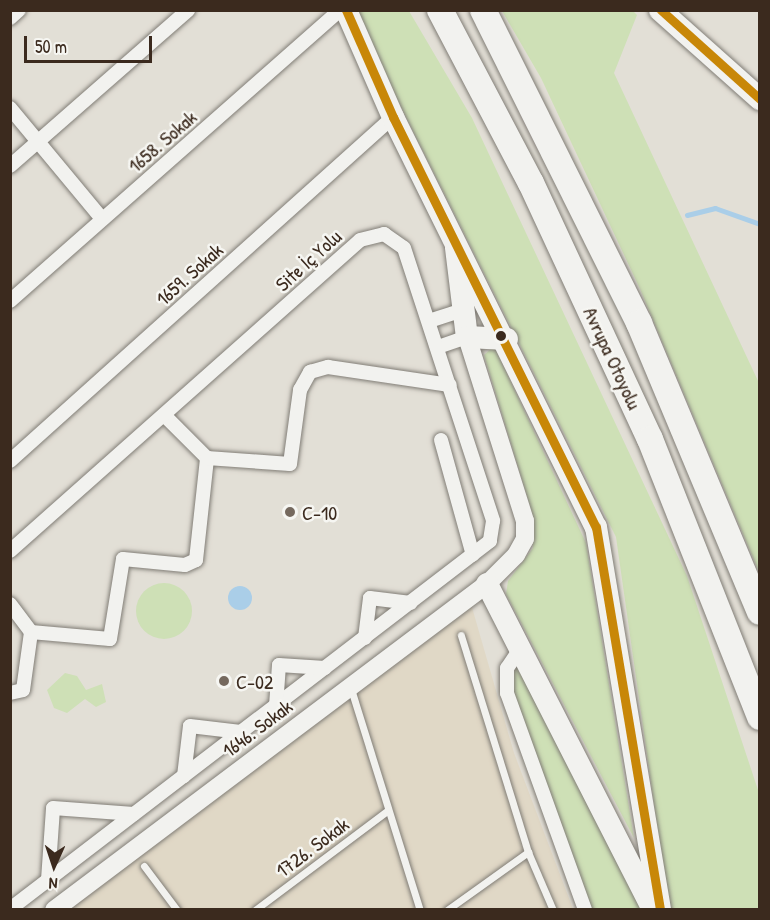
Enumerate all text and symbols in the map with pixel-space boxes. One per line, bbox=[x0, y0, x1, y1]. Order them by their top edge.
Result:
scale bar bbox=[27, 24, 154, 62]
text: 50 m bbox=[35, 34, 67, 59]
street label: 1658. Sokak bbox=[123, 105, 201, 177]
street label: Site İç Yolu bbox=[270, 224, 346, 296]
street label: 1659. Sokak bbox=[151, 238, 227, 310]
street label: Avrupa Otoyolu bbox=[579, 303, 647, 413]
unlabelled marker bbox=[495, 330, 507, 342]
place label: C-10 bbox=[302, 500, 337, 524]
marker: C-10 bbox=[283, 505, 297, 519]
place label: C-02 bbox=[236, 669, 273, 693]
marker: C-02 bbox=[217, 674, 231, 688]
street label: 1646. Sokak bbox=[217, 694, 297, 762]
street label: 1726. Sokak bbox=[271, 812, 353, 882]
north arrow bbox=[24, 836, 84, 896]
text: N bbox=[48, 873, 58, 895]

